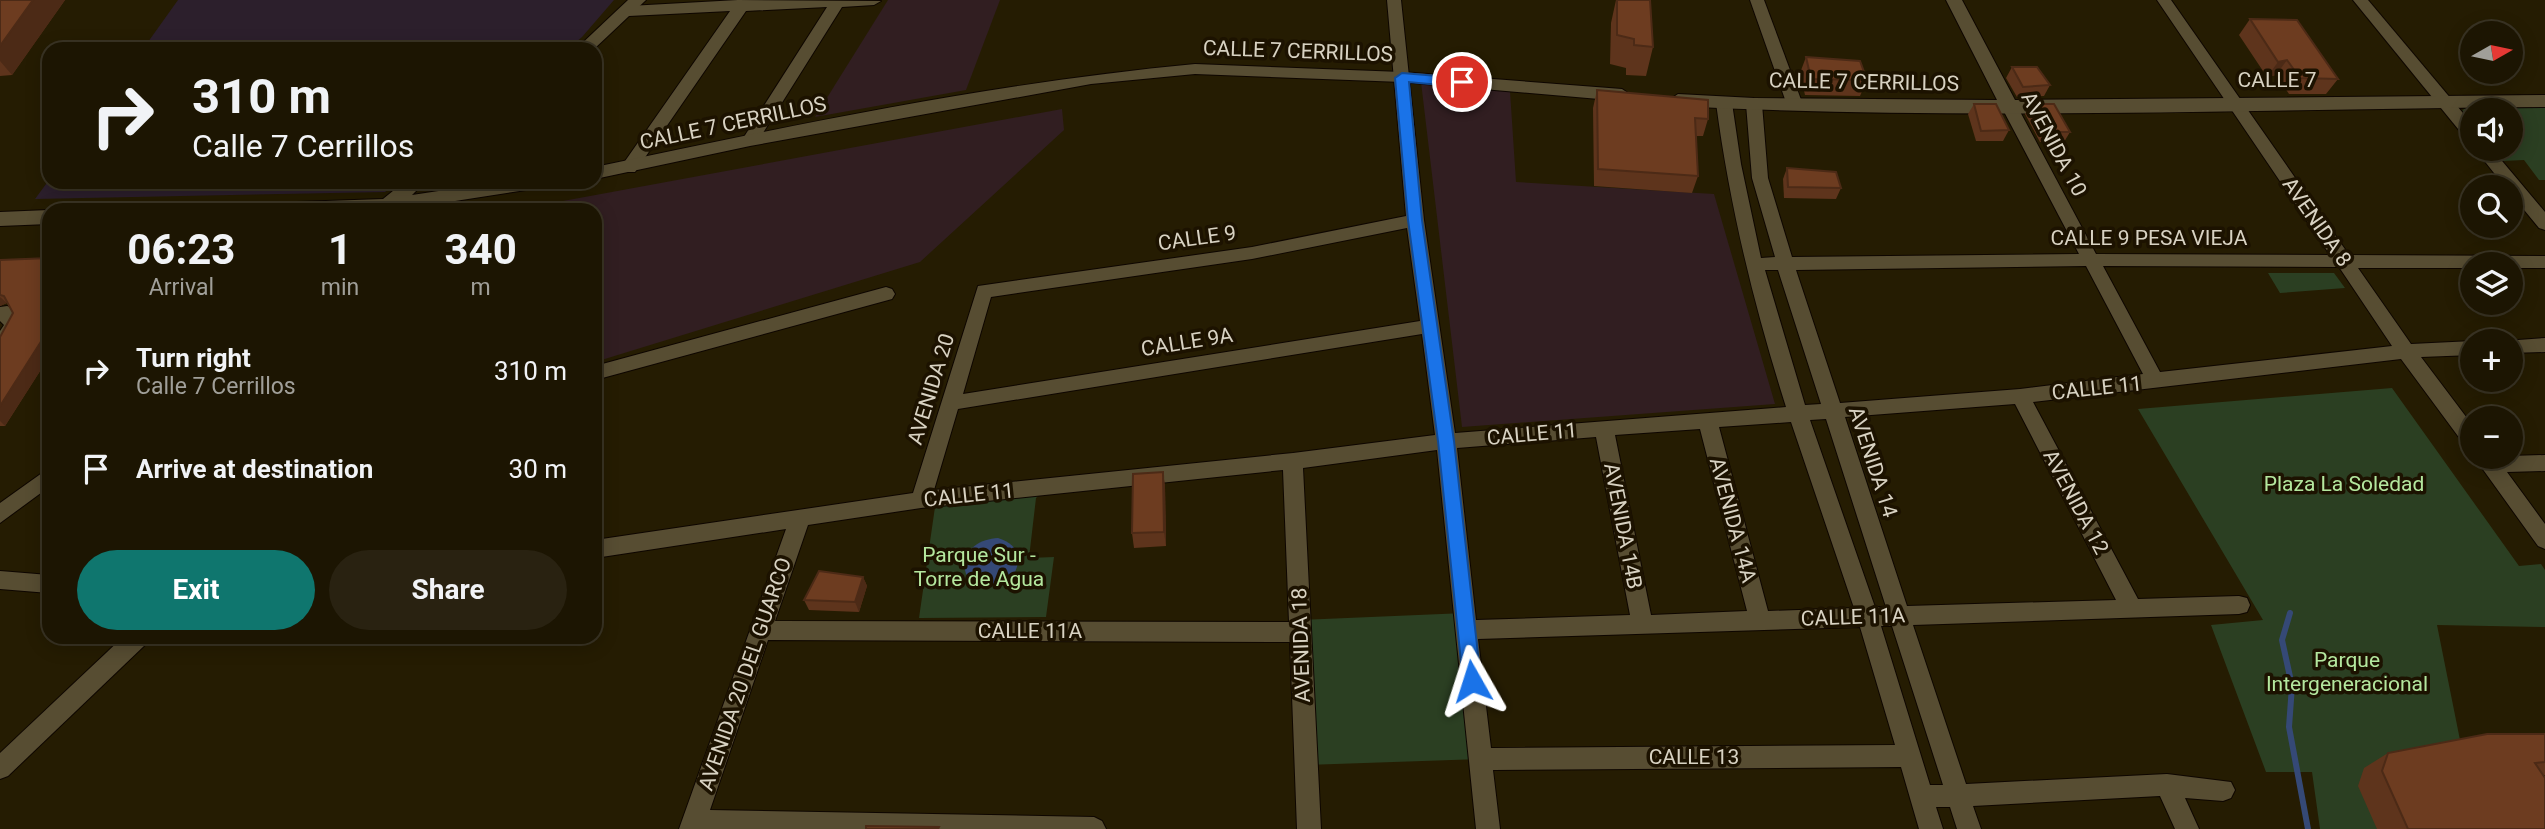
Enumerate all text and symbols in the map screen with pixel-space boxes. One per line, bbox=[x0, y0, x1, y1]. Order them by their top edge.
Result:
north arrow bbox=[2460, 21, 2524, 84]
map controls bbox=[2460, 21, 2523, 469]
street label: CALLE 7 CERRILLOS bbox=[1203, 36, 1393, 66]
pin bbox=[1432, 52, 1492, 112]
icon: arrive bbox=[1443, 63, 1481, 101]
text: 310 m bbox=[192, 68, 331, 125]
street label: CALLE 7 CERRILLOS bbox=[1769, 68, 1959, 96]
street label: CALLE 7 bbox=[2238, 68, 2316, 92]
icon: right bbox=[77, 70, 168, 161]
street label: AVENIDA 10 bbox=[2016, 88, 2092, 200]
street label: CALLE 7 CERRILLOS bbox=[637, 91, 829, 155]
button: sound bbox=[2460, 98, 2523, 161]
text: Calle 7 Cerrillos bbox=[192, 127, 414, 165]
street label: AVENIDA 8 bbox=[2278, 173, 2356, 271]
button: search bbox=[2460, 175, 2523, 238]
street label: CALLE 9 bbox=[1156, 221, 1238, 255]
text: 06:23 bbox=[127, 225, 235, 274]
text: 1 bbox=[328, 225, 352, 274]
text: 340 bbox=[444, 225, 517, 274]
street label: CALLE 9 PESA VIEJA bbox=[2051, 226, 2248, 250]
button: layers bbox=[2460, 252, 2523, 315]
text: Arrival bbox=[149, 274, 214, 301]
text: min bbox=[321, 274, 359, 301]
text: m bbox=[471, 274, 491, 301]
street label: CALLE 9A bbox=[1139, 323, 1235, 361]
button: + bbox=[2460, 329, 2523, 392]
street label: AVENIDA 20 bbox=[903, 331, 959, 447]
text: Turn right bbox=[136, 343, 251, 373]
icon: right bbox=[77, 352, 115, 390]
text: 310 m bbox=[494, 356, 567, 386]
street label: CALLE 11 bbox=[2051, 371, 2143, 405]
text: Calle 7 Cerrillos bbox=[136, 373, 296, 400]
street label: AVENIDA 14 bbox=[1844, 404, 1902, 521]
button: − bbox=[2460, 406, 2523, 469]
street label: CALLE 11 bbox=[1486, 418, 1578, 450]
street label: AVENIDA 12 bbox=[2038, 446, 2114, 559]
icon: arrive bbox=[77, 450, 115, 488]
text: Arrive at destination bbox=[136, 454, 373, 484]
text: 30 m bbox=[509, 454, 567, 484]
street label: AVENIDA 14A bbox=[1705, 455, 1761, 585]
street label: AVENIDA 14B bbox=[1599, 461, 1647, 591]
park label: Plaza La Soledad bbox=[2264, 472, 2424, 496]
street label: CALLE 11 bbox=[923, 478, 1015, 512]
park label: Parque Sur - Torre de Agua bbox=[914, 543, 1044, 591]
button: Exit bbox=[77, 550, 315, 630]
button: Share bbox=[329, 550, 567, 630]
street label: AVENIDA 20 DEL GUARCO bbox=[694, 554, 796, 794]
street label: AVENIDA 18 bbox=[1287, 587, 1315, 703]
street label: CALLE 11A bbox=[1800, 603, 1906, 631]
street label: CALLE 11A bbox=[978, 619, 1083, 643]
position arrow bbox=[1435, 644, 1509, 718]
park label: Parque Intergeneracional bbox=[2266, 648, 2428, 696]
street label: CALLE 13 bbox=[1649, 745, 1739, 769]

